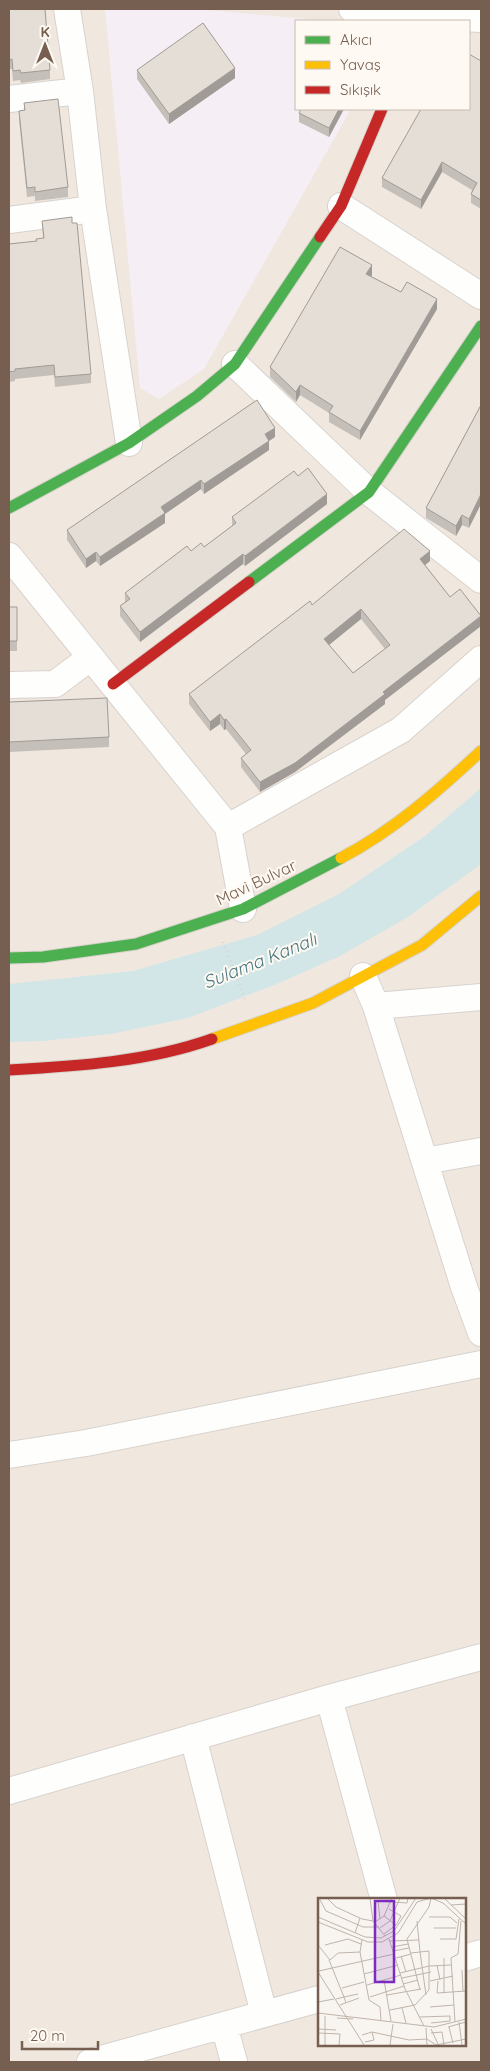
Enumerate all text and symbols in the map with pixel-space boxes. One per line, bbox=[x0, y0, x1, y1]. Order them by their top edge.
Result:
north arrow bbox=[20, 20, 70, 70]
legend bbox=[295, 20, 470, 110]
text: K bbox=[40, 23, 50, 41]
text: Akıcı bbox=[340, 30, 372, 49]
text: Yavaş bbox=[340, 55, 381, 74]
text: Sıkışık bbox=[340, 80, 381, 99]
street label: Mavi Bulvar bbox=[213, 855, 299, 909]
water label: Sulama Kanalı bbox=[200, 927, 321, 994]
inset map bbox=[318, 1898, 465, 2046]
scale bar bbox=[22, 2018, 99, 2050]
text: 20 m bbox=[30, 2026, 65, 2045]

